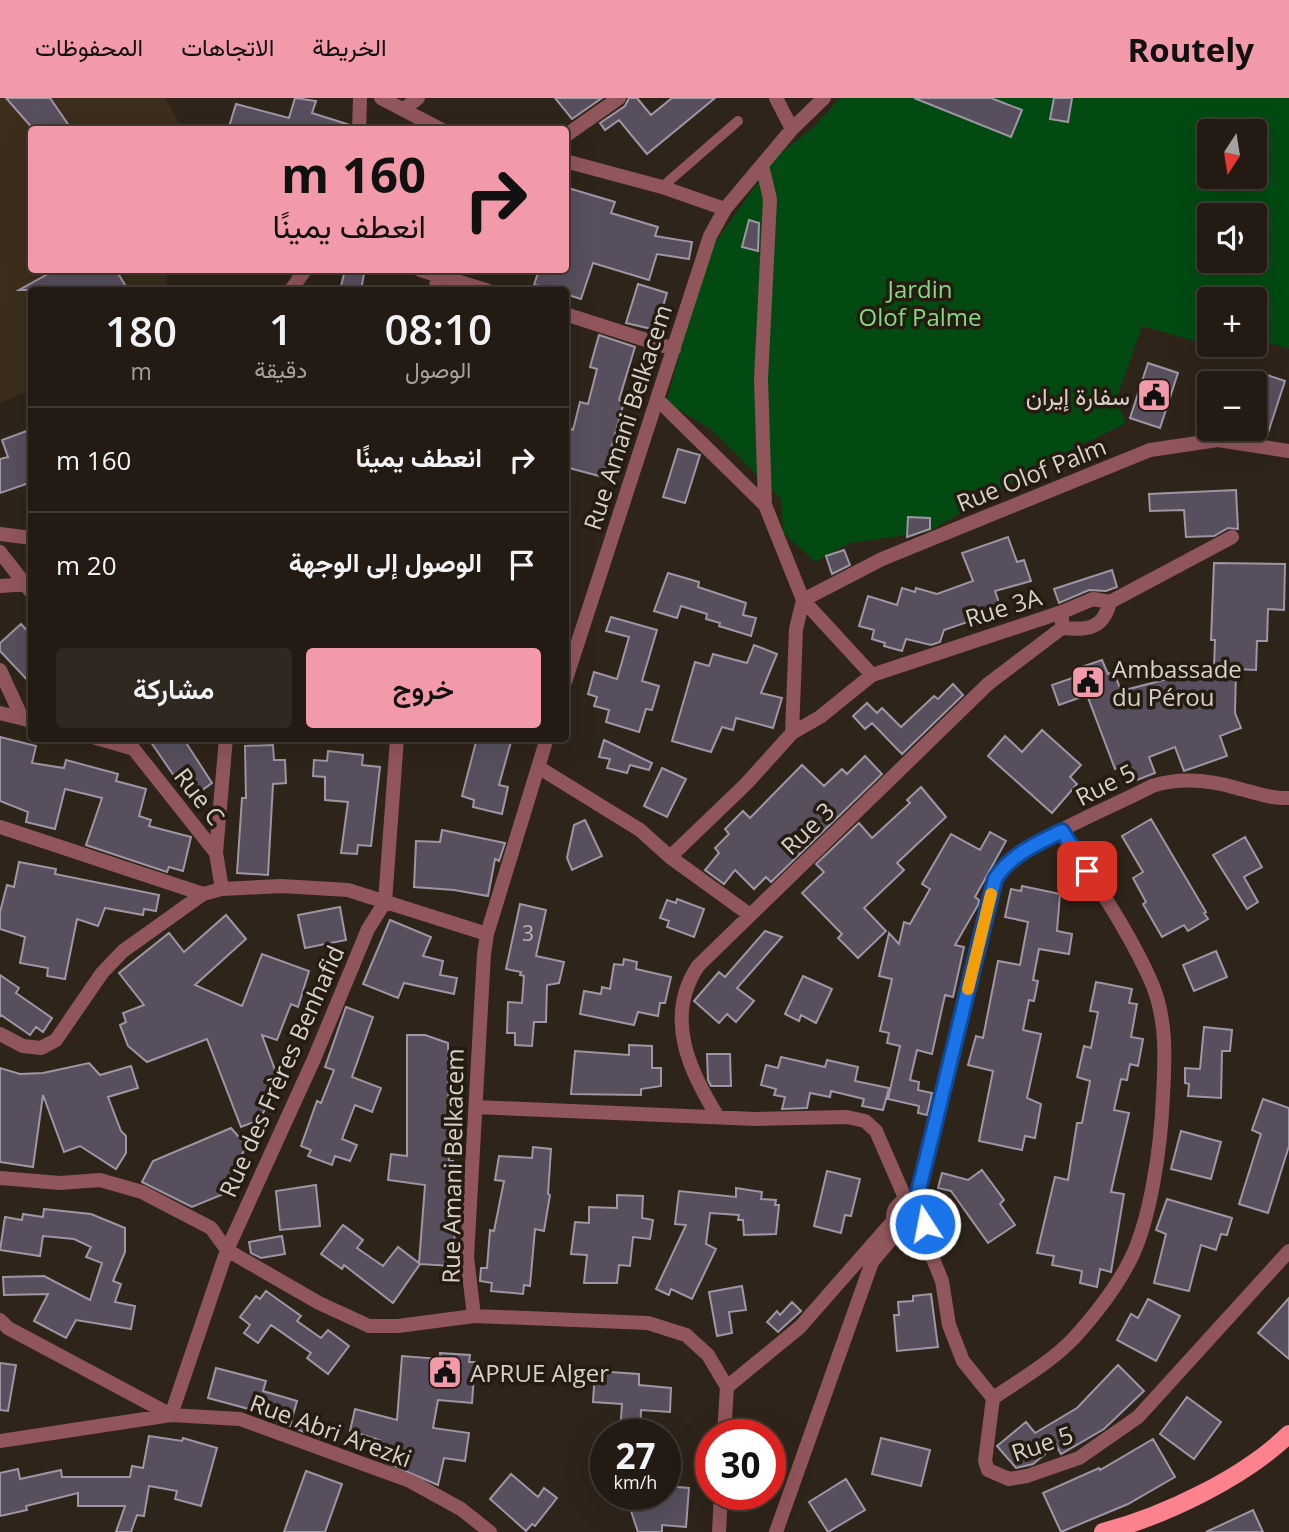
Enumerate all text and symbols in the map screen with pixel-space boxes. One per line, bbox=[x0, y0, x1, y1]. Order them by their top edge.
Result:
text: Routely bbox=[1127, 27, 1254, 72]
text: المحفوظات bbox=[35, 30, 143, 63]
text: الاتجاهات bbox=[181, 30, 274, 63]
text: الخريطة bbox=[312, 30, 387, 63]
north arrow bbox=[1197, 119, 1267, 189]
map controls bbox=[1197, 119, 1267, 441]
text: 160 m bbox=[281, 141, 426, 207]
icon: right bbox=[450, 154, 541, 245]
button: sound bbox=[1197, 203, 1267, 273]
text: انعطف يمينًا bbox=[272, 204, 426, 247]
park label: Jardin Olof Palme bbox=[859, 272, 982, 333]
button: + bbox=[1197, 287, 1267, 357]
text: 1 bbox=[269, 300, 293, 357]
text: 08:10 bbox=[384, 300, 492, 357]
street label: Rue Amani Belkacem bbox=[575, 300, 679, 534]
text: 180 bbox=[105, 302, 177, 359]
text: دقيقة bbox=[254, 353, 307, 385]
text: الوصول bbox=[405, 353, 471, 385]
text: m bbox=[130, 355, 152, 387]
button: − bbox=[1197, 371, 1267, 441]
public building icon: سفارة إيران bbox=[1135, 376, 1173, 414]
place label: سفارة إيران bbox=[1026, 379, 1130, 412]
street label: Rue Olof Palm bbox=[951, 429, 1111, 519]
text: انعطف يمينًا bbox=[355, 439, 482, 475]
icon: right bbox=[503, 441, 541, 479]
text: 160 m bbox=[56, 442, 131, 478]
text: الوصول إلى الوجهة bbox=[289, 544, 482, 580]
icon: arrive bbox=[503, 546, 541, 584]
text: 20 m bbox=[56, 547, 117, 583]
street label: Rue 3A bbox=[961, 580, 1046, 634]
button: مشاركة bbox=[56, 648, 292, 728]
button: خروج bbox=[306, 648, 541, 728]
place label: Ambassade du Pérou bbox=[1112, 652, 1242, 713]
public building icon: Ambassade du Pérou bbox=[1069, 663, 1107, 701]
street label: Rue 5 bbox=[1069, 755, 1141, 813]
street label: Rue C bbox=[167, 760, 233, 832]
street label: Rue 3 bbox=[773, 794, 841, 862]
pin bbox=[1057, 841, 1117, 901]
icon: arrive bbox=[1068, 852, 1106, 890]
house number: 3 bbox=[522, 919, 534, 947]
street label: Rue des Frères Benhafid bbox=[211, 940, 351, 1202]
street label: Rue Amani Belkacem bbox=[433, 1048, 471, 1284]
position arrow bbox=[888, 1187, 962, 1261]
public building icon: APRUE Alger bbox=[426, 1353, 464, 1391]
place label: APRUE Alger bbox=[470, 1356, 609, 1389]
street label: Rue Abri Arezki bbox=[246, 1385, 416, 1475]
street label: Rue 5 bbox=[1007, 1417, 1077, 1469]
speed limit sign: 30 bbox=[695, 1419, 786, 1510]
text: 27 bbox=[615, 1432, 656, 1479]
text: km/h bbox=[614, 1470, 657, 1494]

